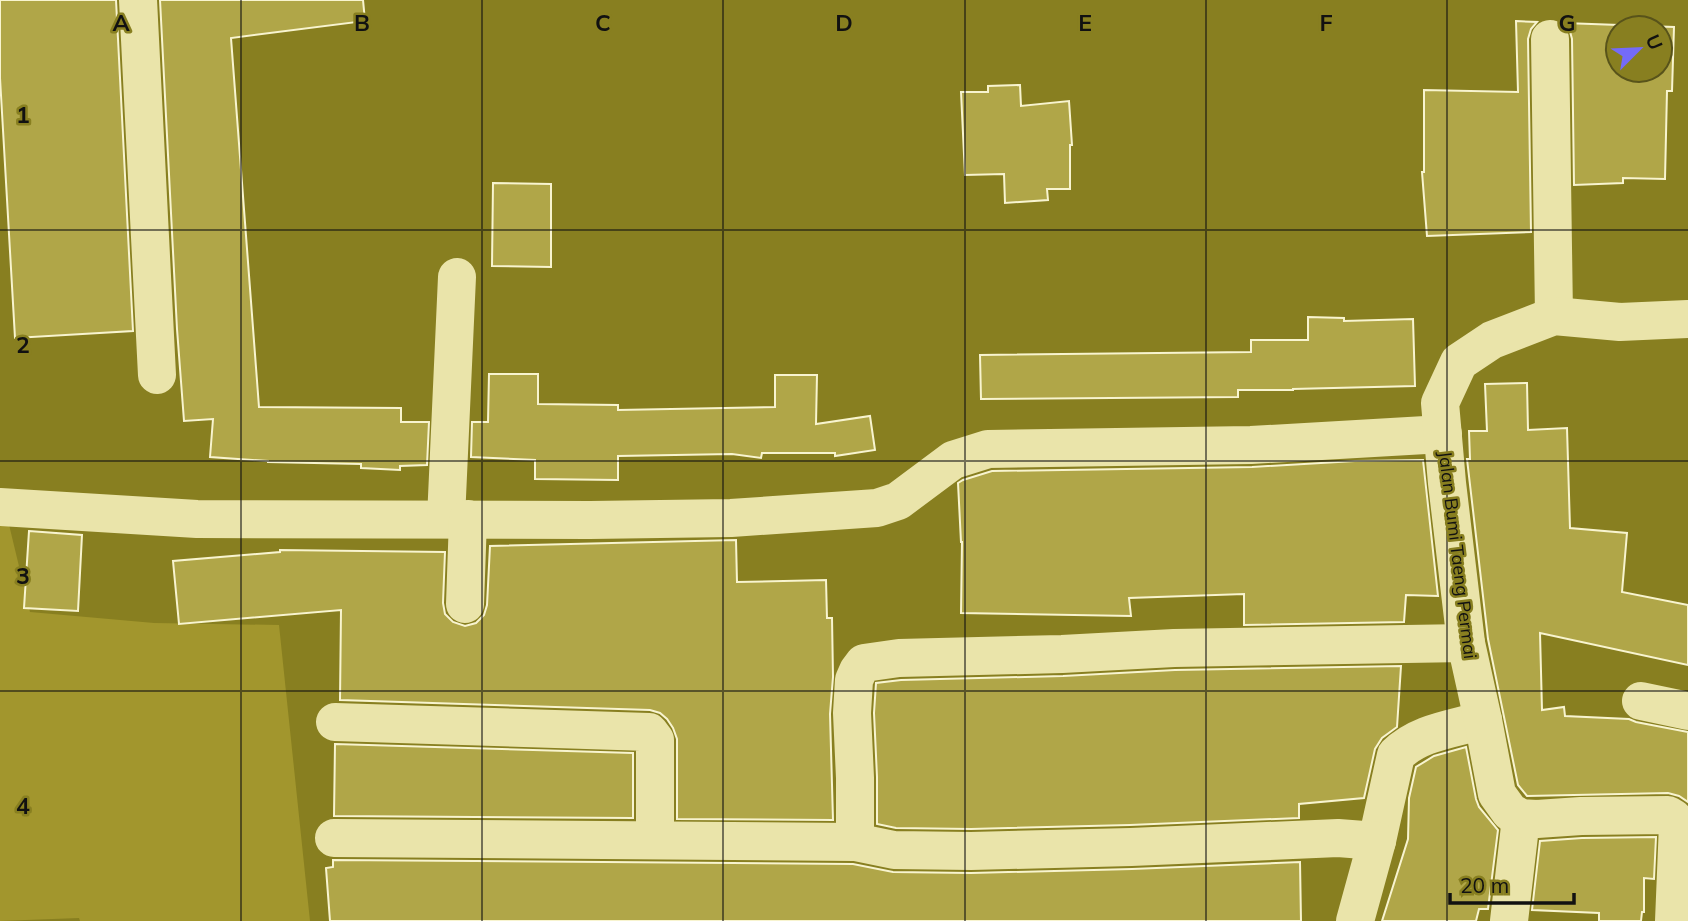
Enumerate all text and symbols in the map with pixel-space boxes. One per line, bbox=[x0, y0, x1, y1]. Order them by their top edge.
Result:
text: A bbox=[112, 8, 130, 37]
text: B bbox=[354, 8, 370, 37]
text: C bbox=[595, 8, 611, 37]
text: D bbox=[835, 8, 853, 37]
text: E bbox=[1078, 8, 1092, 37]
text: F bbox=[1319, 8, 1333, 37]
text: G bbox=[1558, 8, 1576, 37]
north arrow bbox=[1604, 14, 1674, 84]
text: U bbox=[1641, 31, 1668, 53]
text: 1 bbox=[16, 100, 30, 129]
text: 2 bbox=[16, 330, 30, 359]
street label: Jalan Bumi Taeng Permai bbox=[1434, 450, 1482, 660]
text: 3 bbox=[16, 561, 30, 590]
text: 4 bbox=[16, 791, 30, 820]
scale bar bbox=[1450, 862, 1574, 906]
text: 20 m bbox=[1460, 872, 1509, 898]

